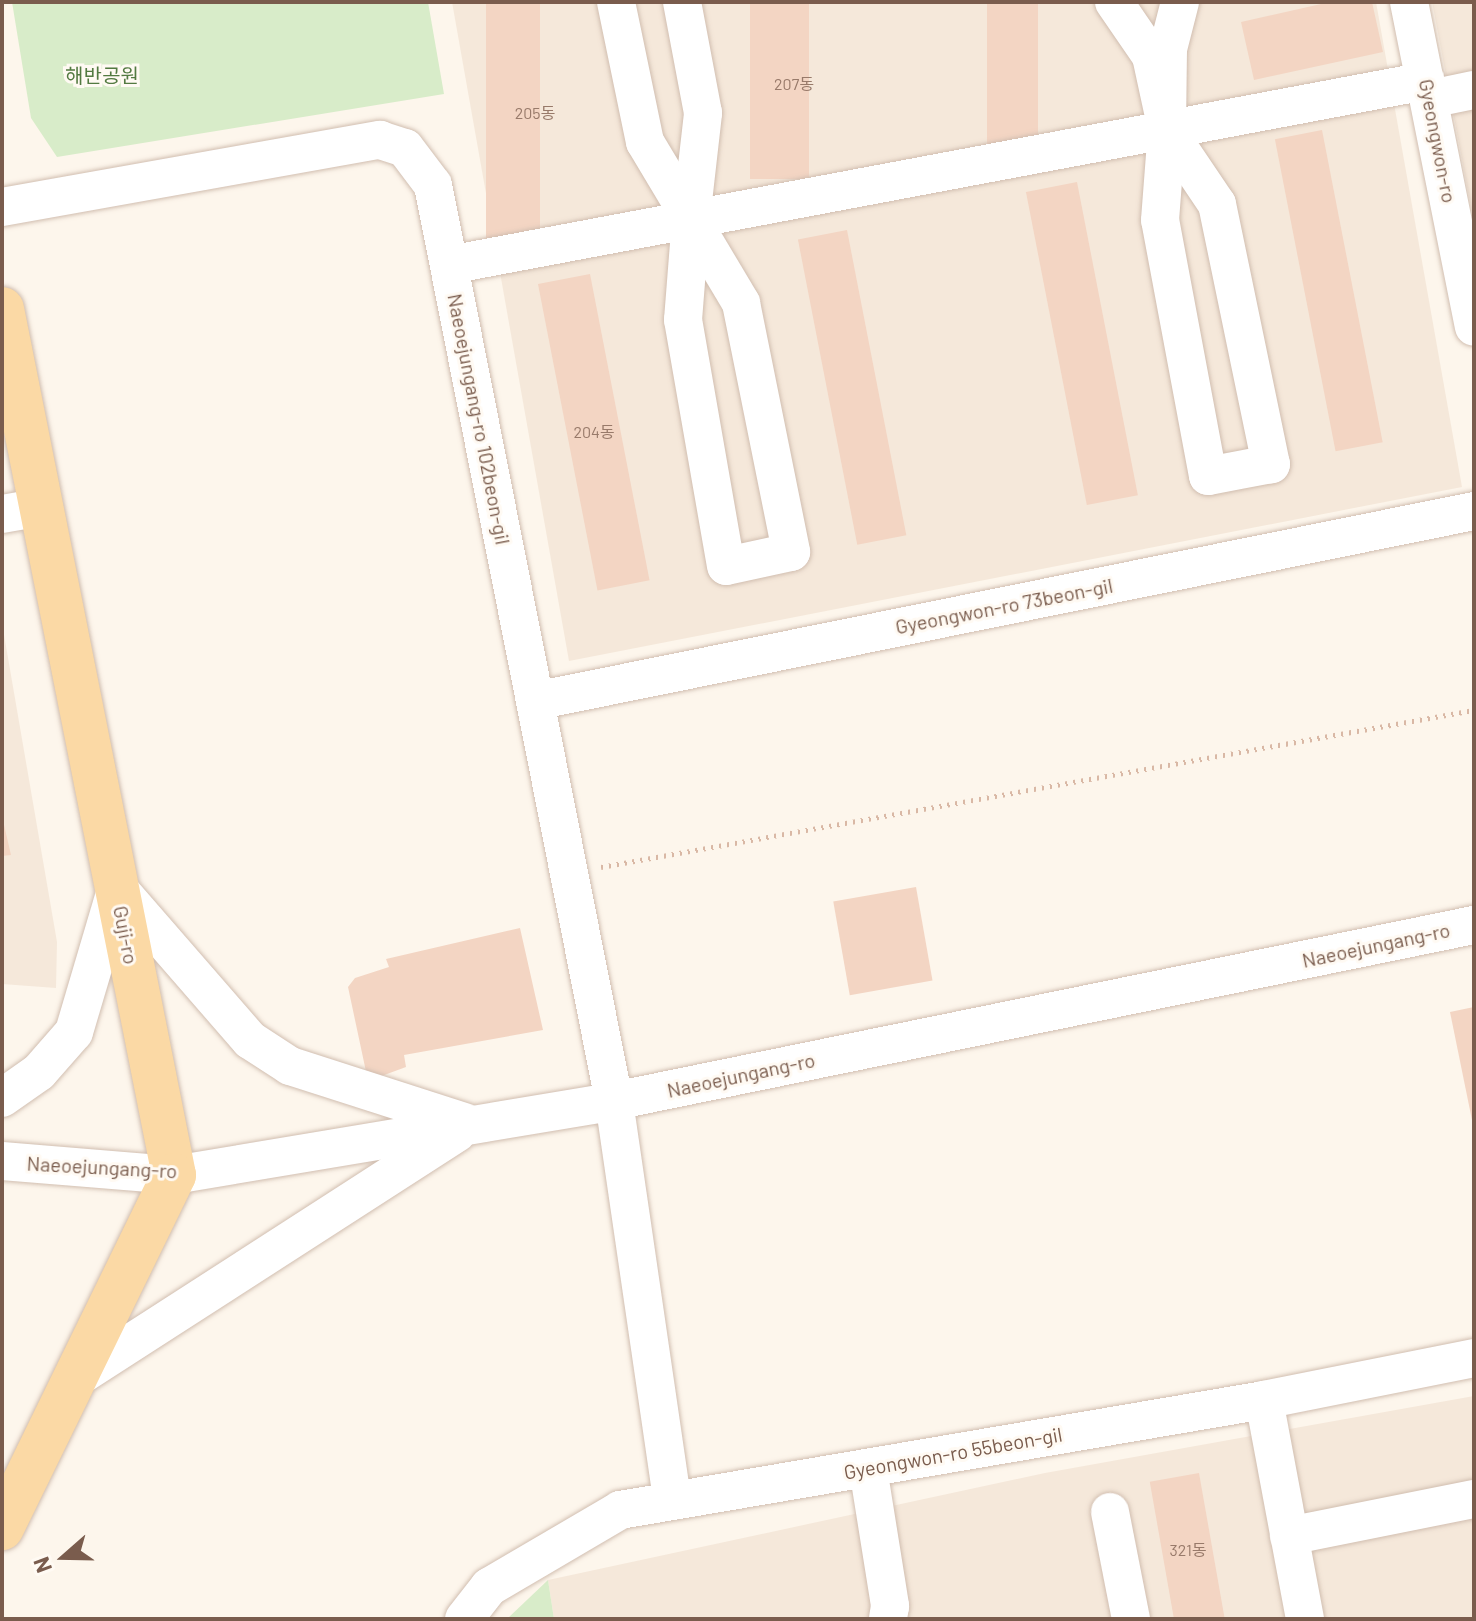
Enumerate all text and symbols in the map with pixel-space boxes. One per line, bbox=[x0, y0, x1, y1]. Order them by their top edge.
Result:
park label: 해반공원 bbox=[65, 63, 139, 87]
house number: 207동 bbox=[774, 74, 814, 94]
street label: Gyeongwon-ro bbox=[1414, 77, 1462, 205]
house number: 205동 bbox=[515, 103, 555, 123]
street label: Naeoejungang-ro 102beon-gil bbox=[443, 292, 515, 546]
house number: 204동 bbox=[573, 422, 615, 442]
street label: Gyeongwon-ro 73beon-gil bbox=[893, 573, 1115, 639]
street label: Guji-ro bbox=[109, 904, 143, 966]
street label: Naeoejungang-ro bbox=[1300, 918, 1452, 972]
street label: Naeoejungang-ro bbox=[665, 1048, 817, 1102]
street label: Naeoejungang-ro bbox=[26, 1151, 178, 1183]
street label: Gyeongwon-ro 55beon-gil bbox=[842, 1422, 1064, 1484]
north arrow bbox=[24, 1517, 104, 1597]
house number: 321동 bbox=[1170, 1540, 1206, 1560]
text: N bbox=[27, 1554, 56, 1577]

